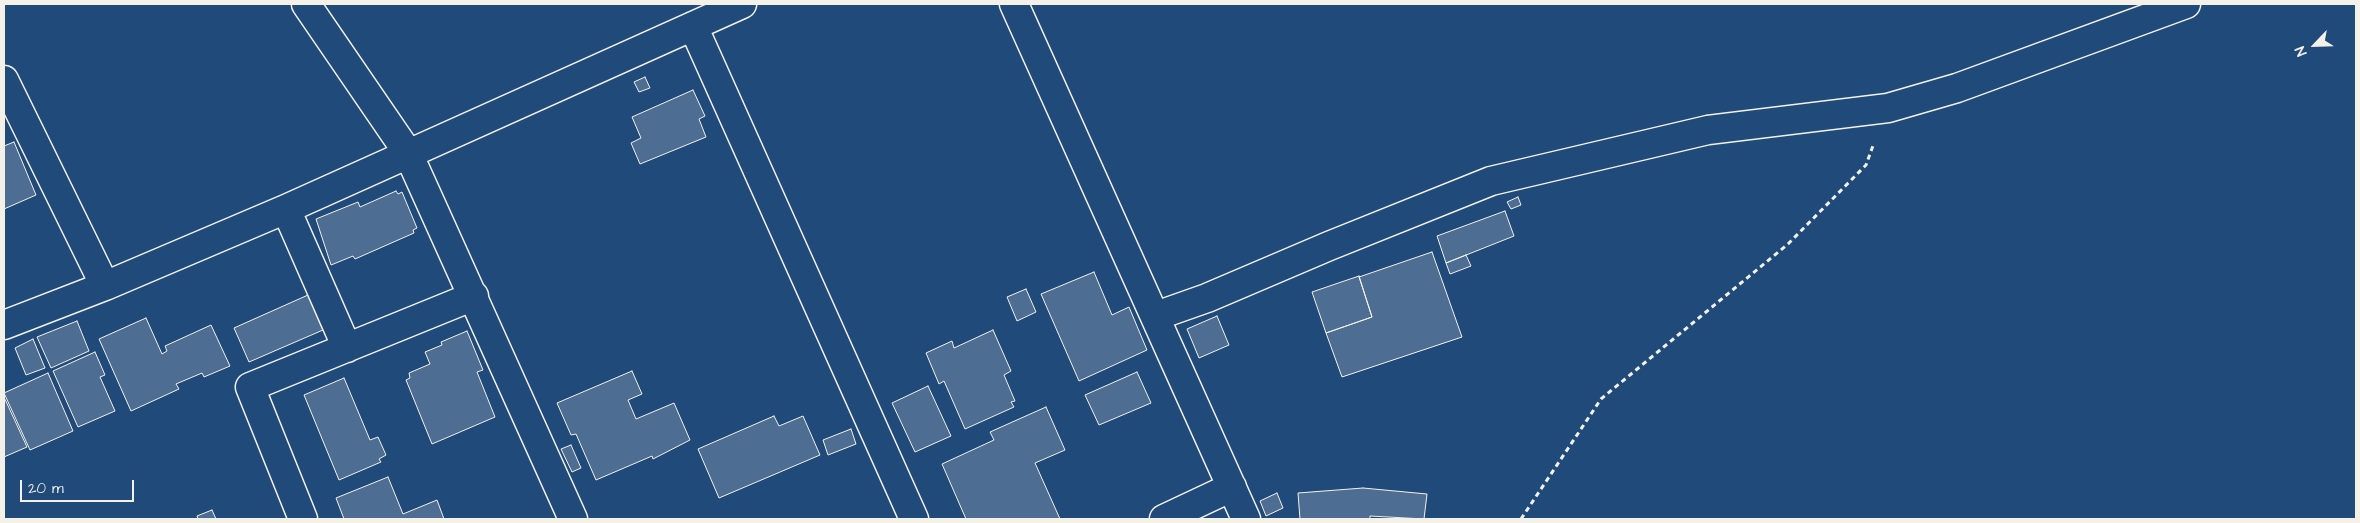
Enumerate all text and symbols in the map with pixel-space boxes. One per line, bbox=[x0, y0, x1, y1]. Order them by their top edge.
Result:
north arrow bbox=[2290, 20, 2340, 70]
text: N bbox=[2290, 43, 2312, 59]
scale bar bbox=[22, 470, 136, 502]
text: 20 m bbox=[28, 478, 64, 499]

